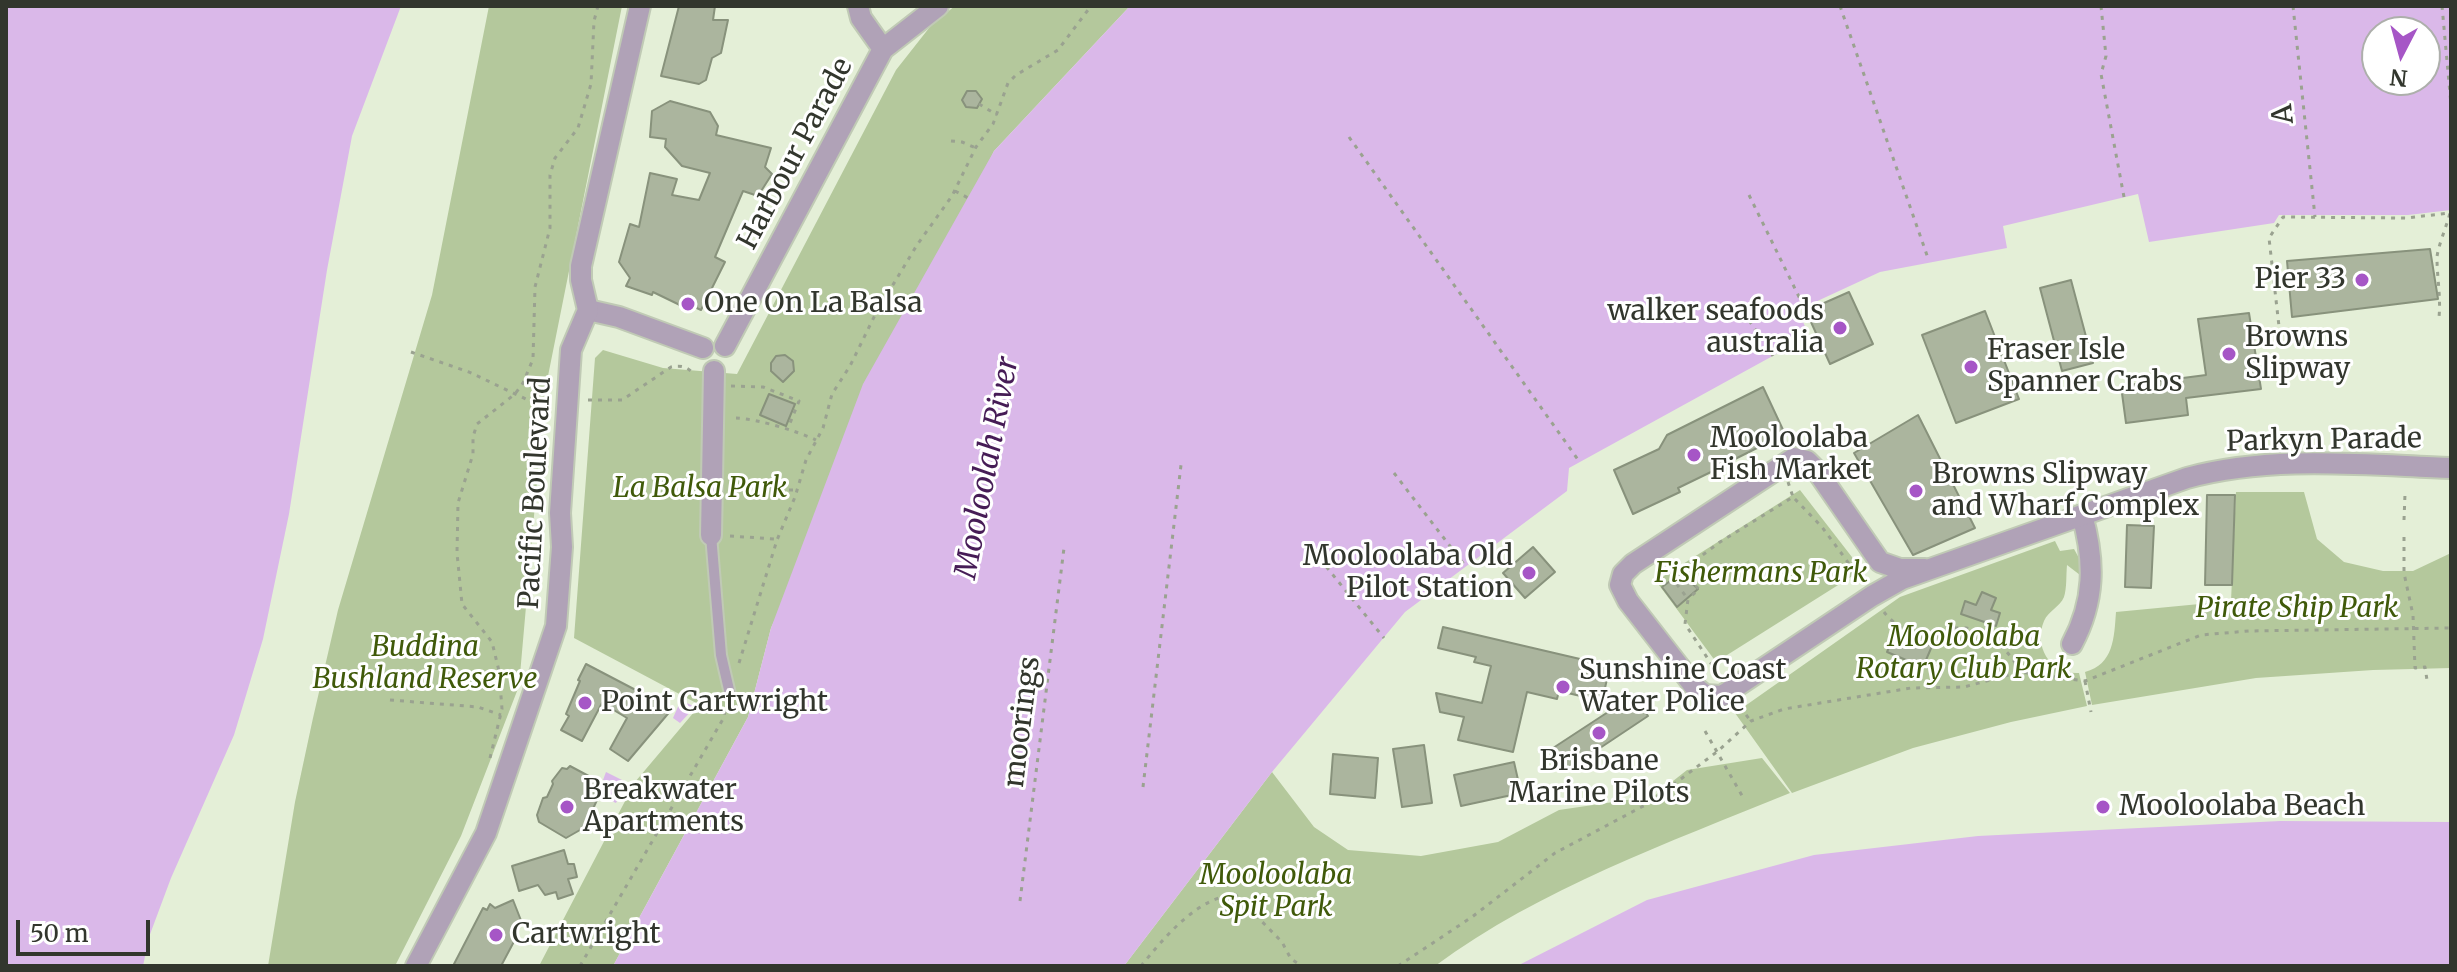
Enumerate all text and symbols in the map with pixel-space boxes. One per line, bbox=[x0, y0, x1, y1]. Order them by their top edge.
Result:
north arrow bbox=[2361, 16, 2441, 96]
street label: Harbour Parade bbox=[731, 53, 861, 255]
text: N bbox=[2389, 63, 2409, 93]
street label: A bbox=[2266, 102, 2302, 126]
place label: Pier 33 bbox=[2255, 263, 2346, 297]
marker: Pier 33 bbox=[2353, 271, 2371, 289]
place label: One On La Balsa bbox=[704, 287, 922, 321]
marker: One On La Balsa bbox=[679, 295, 697, 313]
place label: walker seafoods australia bbox=[1607, 295, 1824, 361]
marker: walker seafoods australia bbox=[1831, 319, 1849, 337]
place label: Browns Slipway bbox=[2245, 321, 2350, 387]
place label: Fraser Isle Spanner Crabs bbox=[1987, 334, 2182, 400]
marker: Browns Slipway bbox=[2220, 345, 2238, 363]
water label: Mooloolah River bbox=[949, 354, 1027, 582]
marker: Fraser Isle Spanner Crabs bbox=[1962, 358, 1980, 376]
street label: Pacific Boulevard bbox=[513, 376, 559, 610]
place label: Mooloolaba Fish Market bbox=[1710, 422, 1872, 488]
street label: Parkyn Parade bbox=[2226, 422, 2422, 460]
marker: Mooloolaba Fish Market bbox=[1685, 446, 1703, 464]
place label: Browns Slipway and Wharf Complex bbox=[1932, 458, 2199, 524]
park label: La Balsa Park bbox=[613, 472, 787, 506]
marker: Browns Slipway and Wharf Complex bbox=[1907, 482, 1925, 500]
place label: Mooloolaba Old Pilot Station bbox=[1303, 540, 1513, 606]
park label: Fishermans Park bbox=[1654, 557, 1868, 591]
marker: Mooloolaba Old Pilot Station bbox=[1520, 564, 1538, 582]
park label: Pirate Ship Park bbox=[2196, 592, 2398, 626]
park label: Mooloolaba Rotary Club Park bbox=[1856, 621, 2072, 687]
park label: Buddina Bushland Reserve bbox=[312, 631, 538, 697]
place label: Sunshine Coast Water Police bbox=[1579, 654, 1786, 720]
street label: moorings bbox=[998, 655, 1048, 789]
marker: Sunshine Coast Water Police bbox=[1554, 678, 1572, 696]
place label: Point Cartwright bbox=[601, 686, 828, 720]
marker: Point Cartwright bbox=[576, 694, 594, 712]
marker: Brisbane Marine Pilots bbox=[1590, 724, 1608, 742]
place label: Brisbane Marine Pilots bbox=[1509, 745, 1689, 811]
place label: Breakwater Apartments bbox=[583, 774, 744, 840]
place label: Mooloolaba Beach bbox=[2119, 790, 2365, 824]
marker: Breakwater Apartments bbox=[558, 798, 576, 816]
marker: Mooloolaba Beach bbox=[2094, 798, 2112, 816]
park label: Mooloolaba Spit Park bbox=[1200, 859, 1352, 925]
scale bar bbox=[20, 904, 154, 954]
text: 50 m bbox=[30, 918, 89, 949]
place label: Cartwright bbox=[512, 918, 660, 952]
marker: Cartwright bbox=[487, 926, 505, 944]

